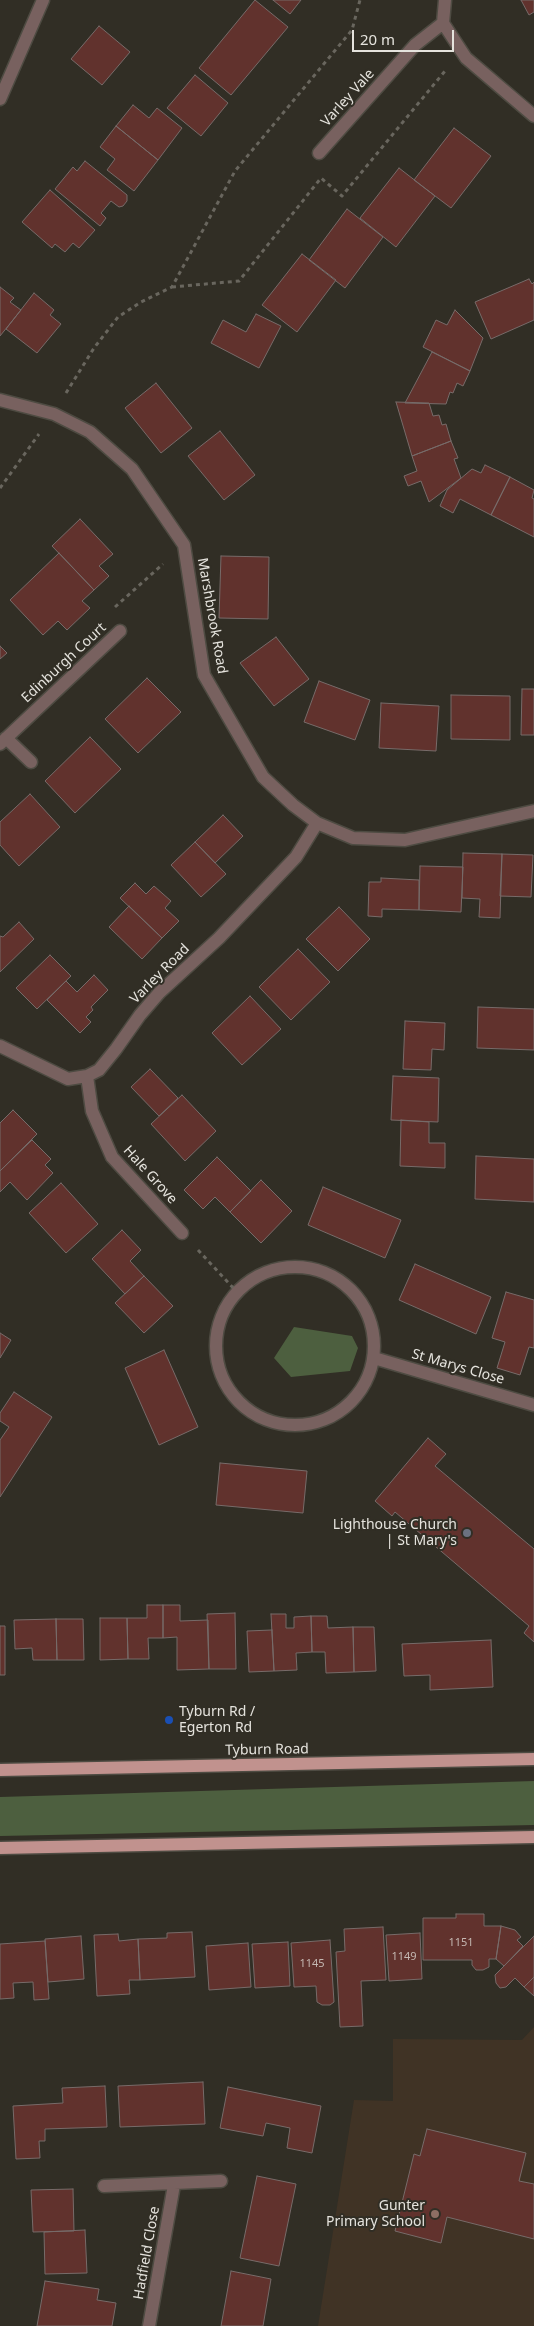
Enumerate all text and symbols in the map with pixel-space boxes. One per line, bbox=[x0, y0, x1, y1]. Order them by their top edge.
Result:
scale bar bbox=[354, 20, 456, 52]
text: 20 m bbox=[360, 29, 395, 49]
street label: Varley Vale bbox=[318, 66, 378, 130]
street label: Marshbrook Road bbox=[194, 557, 230, 675]
street label: Edinburgh Court bbox=[18, 620, 110, 706]
street label: Varley Road bbox=[127, 941, 193, 1007]
street label: Hale Grove bbox=[120, 1143, 180, 1207]
street label: St Marys Close bbox=[410, 1346, 506, 1388]
place label: Lighthouse Church | St Mary's bbox=[333, 1517, 457, 1550]
marker: Lighthouse Church | St Mary's bbox=[461, 1527, 473, 1539]
place label: Tyburn Rd / Egerton Rd bbox=[179, 1704, 255, 1736]
marker: Tyburn Rd / Egerton Rd bbox=[163, 1714, 175, 1726]
street label: Tyburn Road bbox=[225, 1741, 309, 1759]
house number: 1151 bbox=[448, 1936, 474, 1950]
house number: 1149 bbox=[391, 1950, 417, 1964]
house number: 1145 bbox=[299, 1957, 325, 1971]
place label: Gunter Primary School bbox=[326, 2198, 425, 2230]
street label: Hadfield Close bbox=[131, 2205, 163, 2301]
marker: Gunter Primary School bbox=[429, 2208, 441, 2220]

